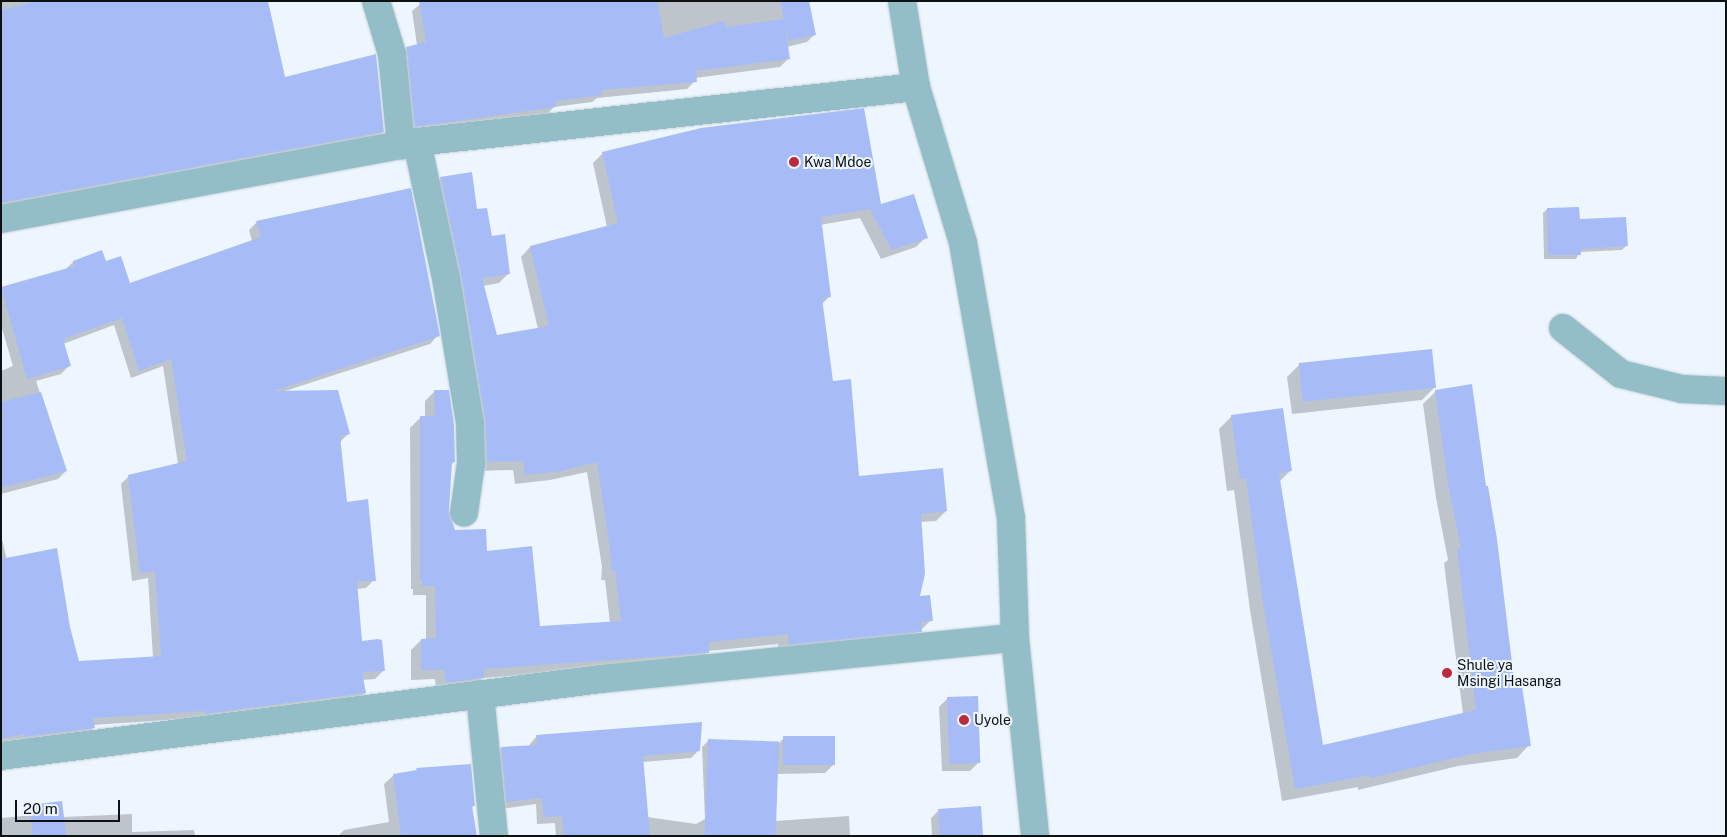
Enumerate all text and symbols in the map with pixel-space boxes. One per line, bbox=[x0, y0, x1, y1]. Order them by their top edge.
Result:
place label: Kwa Mdoe bbox=[804, 154, 871, 170]
marker: Kwa Mdoe bbox=[788, 156, 800, 168]
place label: Shule ya Msingi Hasanga bbox=[1457, 657, 1561, 690]
marker: Shule ya Msingi Hasanga bbox=[1441, 667, 1453, 679]
place label: Uyole bbox=[974, 712, 1011, 728]
marker: Uyole bbox=[958, 714, 970, 726]
scale bar bbox=[18, 790, 122, 822]
text: 20 m bbox=[23, 800, 58, 817]

